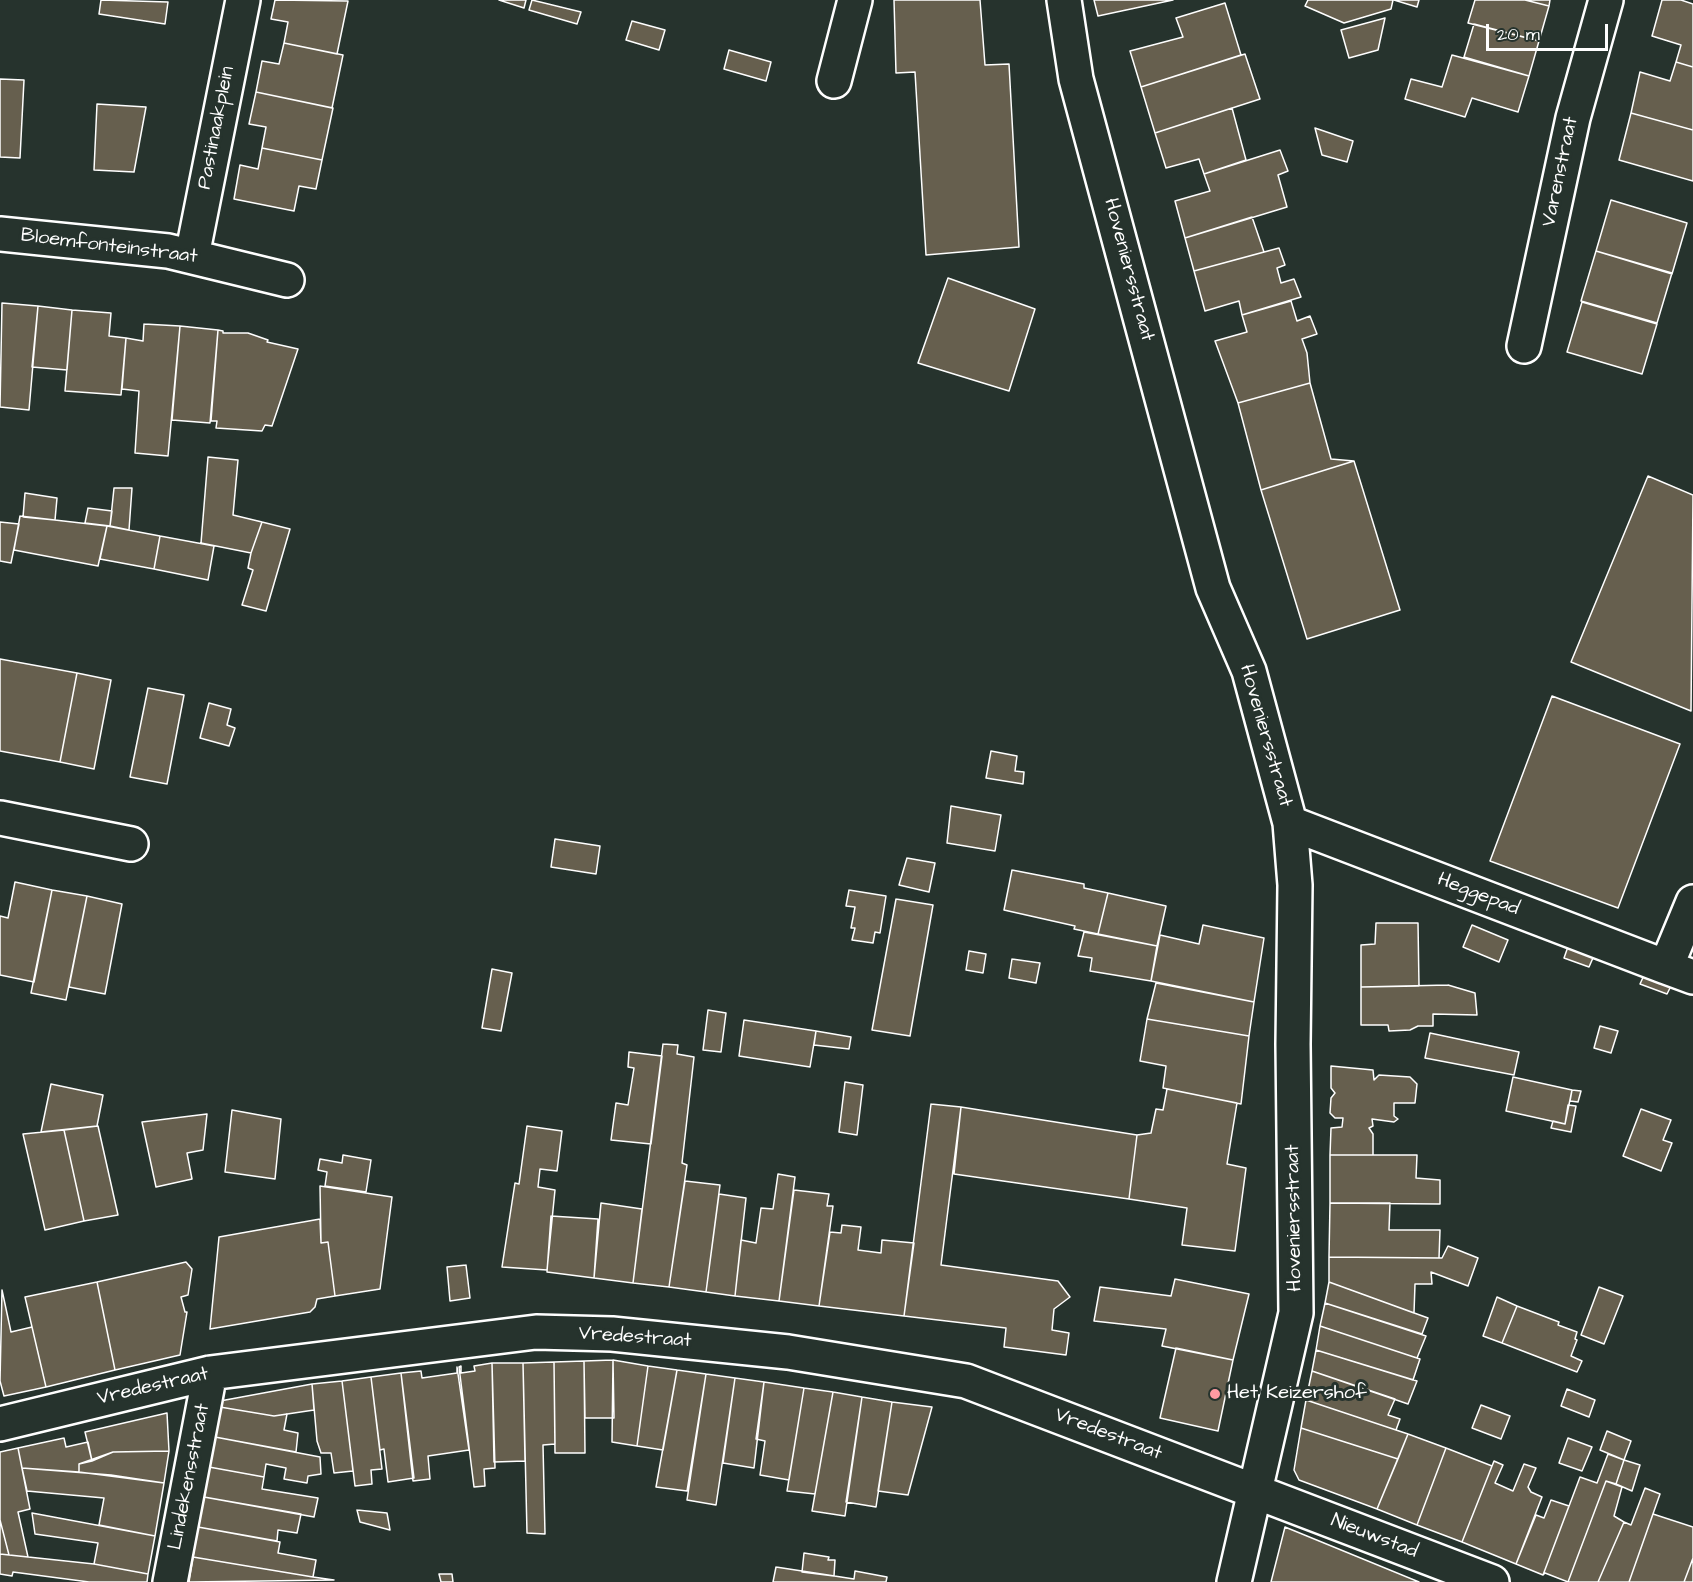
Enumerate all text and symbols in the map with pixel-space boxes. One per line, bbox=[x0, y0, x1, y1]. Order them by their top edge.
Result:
scale bar bbox=[1489, 12, 1610, 50]
text: 20 m bbox=[1497, 22, 1540, 47]
street label: Pastinaakplein bbox=[193, 64, 241, 192]
street label: Varenstraat bbox=[1538, 115, 1584, 229]
street label: Hoveniersstraat bbox=[1097, 196, 1159, 344]
street label: Bloemfonteinstraat bbox=[19, 224, 199, 270]
street label: Hoveniersstraat bbox=[1233, 662, 1297, 810]
street label: Heggepad bbox=[1434, 868, 1522, 922]
street label: Hoveniersstraat bbox=[1282, 1144, 1308, 1292]
street label: Vredestraat bbox=[578, 1322, 692, 1354]
street label: Vredestraat bbox=[95, 1363, 211, 1411]
place label: Het Keizershof bbox=[1227, 1382, 1367, 1406]
marker: Het Keizershof bbox=[1208, 1387, 1222, 1401]
street label: Lindekensstraat bbox=[164, 1402, 216, 1552]
street label: Vredestraat bbox=[1051, 1404, 1165, 1466]
street label: Nieuwstad bbox=[1327, 1509, 1421, 1565]

